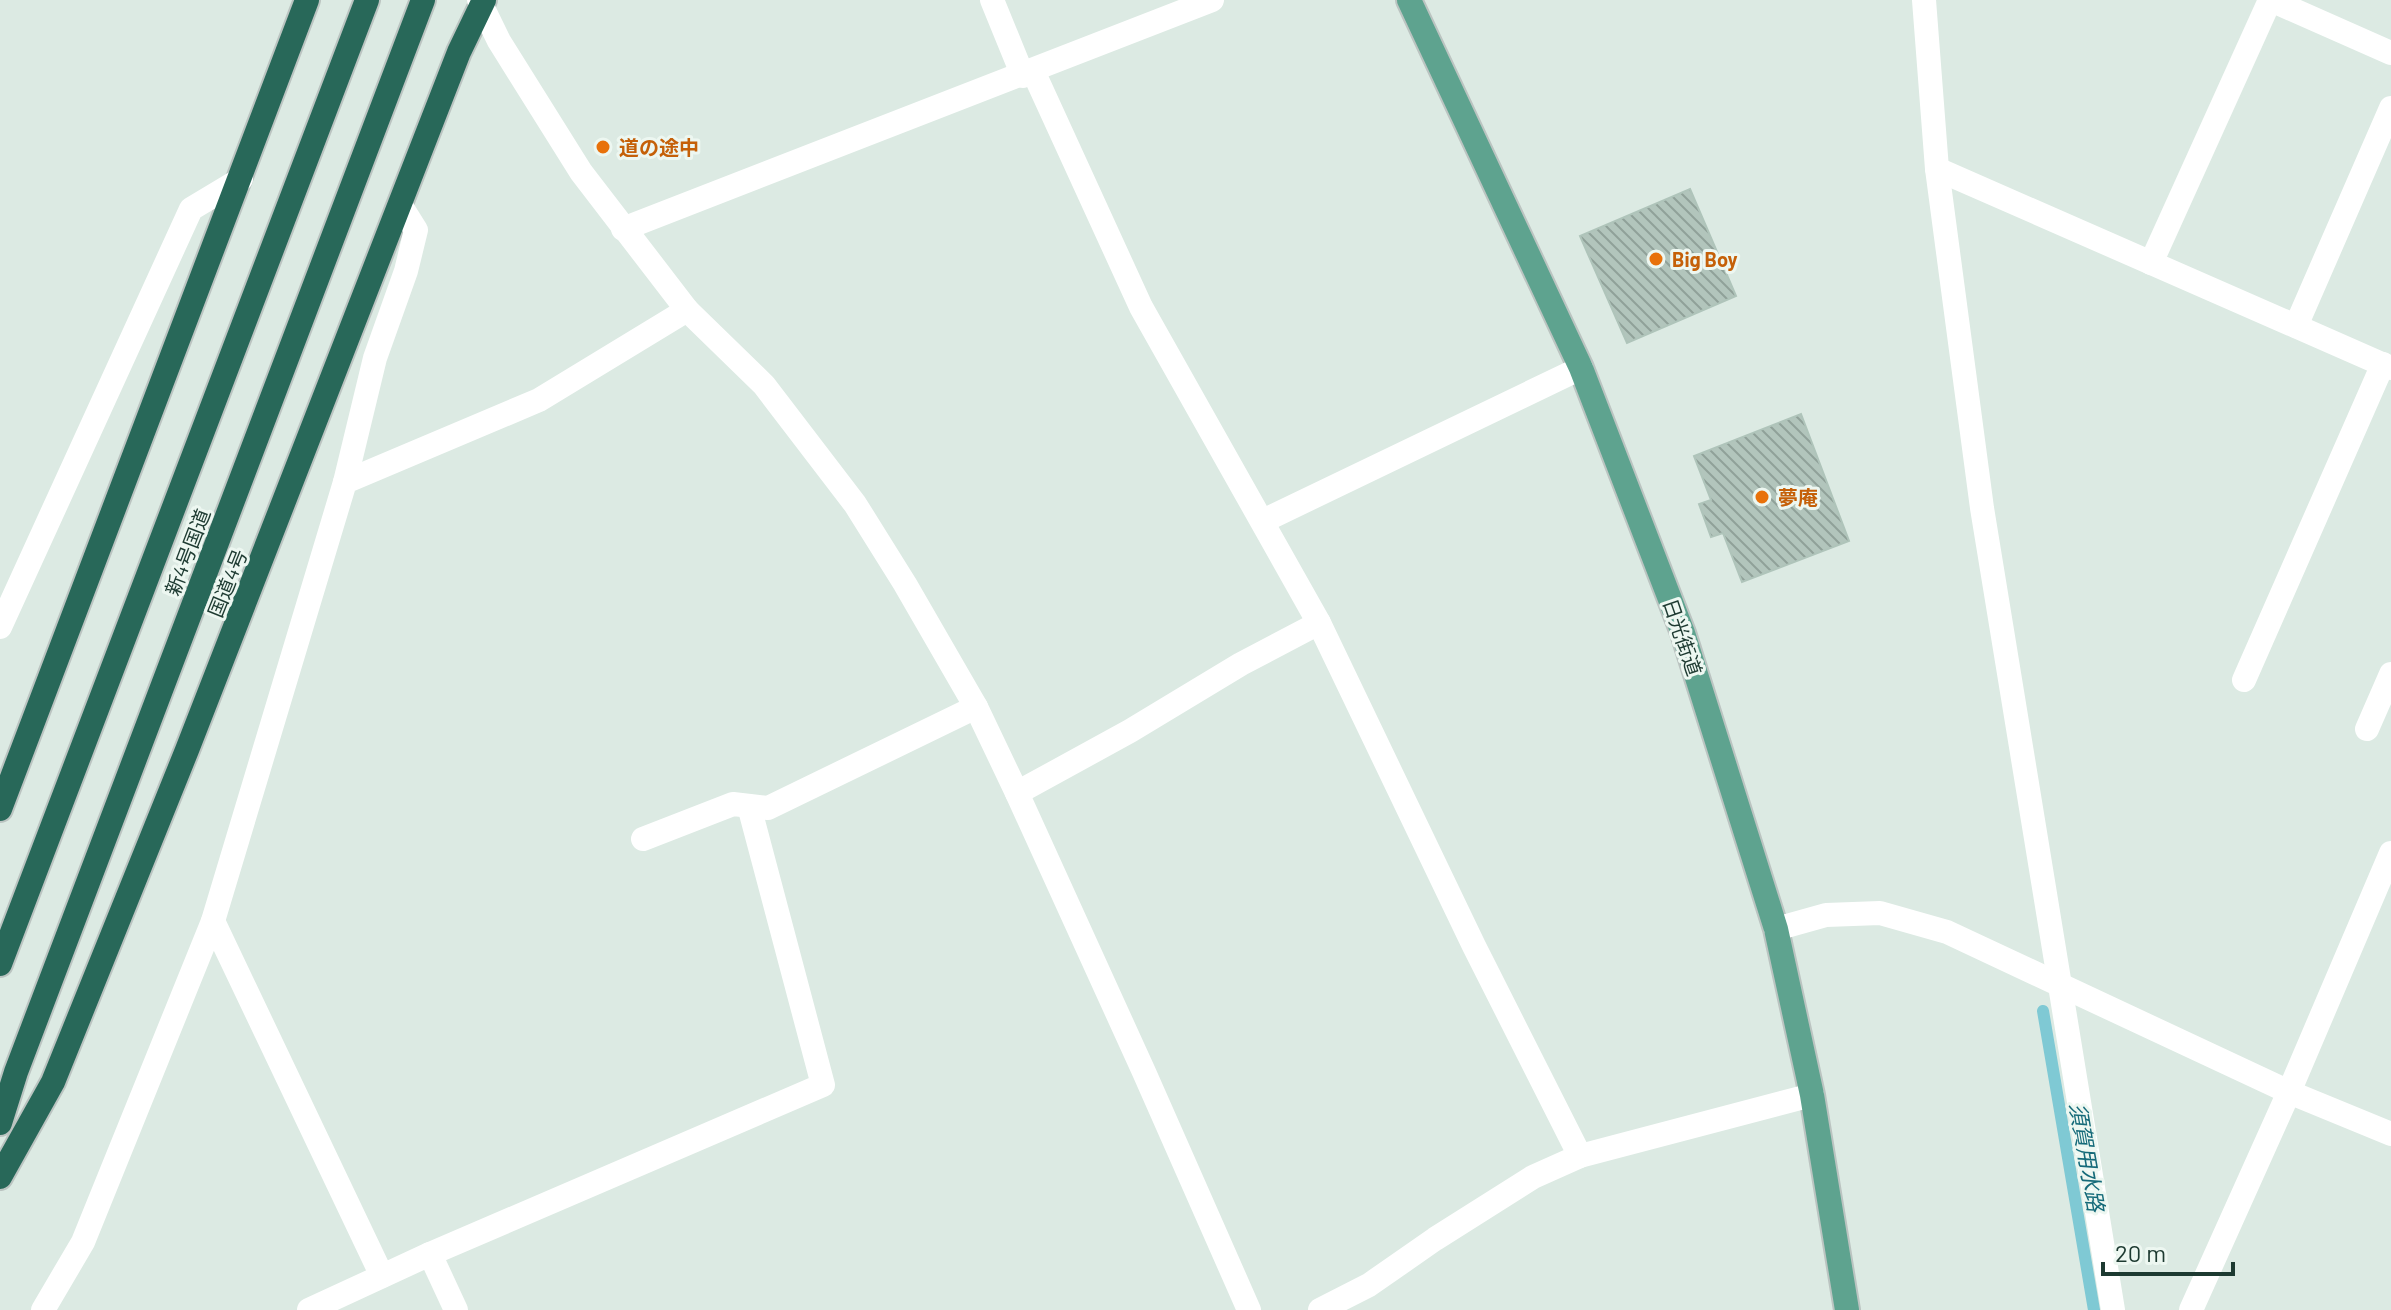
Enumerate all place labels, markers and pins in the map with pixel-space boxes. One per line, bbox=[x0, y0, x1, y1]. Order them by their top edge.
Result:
place label: 道の途中 bbox=[619, 135, 699, 159]
marker: 道の途中 bbox=[594, 138, 612, 156]
place label: Big Boy bbox=[1672, 247, 1738, 271]
marker: Big Boy bbox=[1647, 250, 1665, 268]
place label: 夢庵 bbox=[1778, 485, 1818, 509]
marker: 夢庵 bbox=[1753, 488, 1771, 506]

